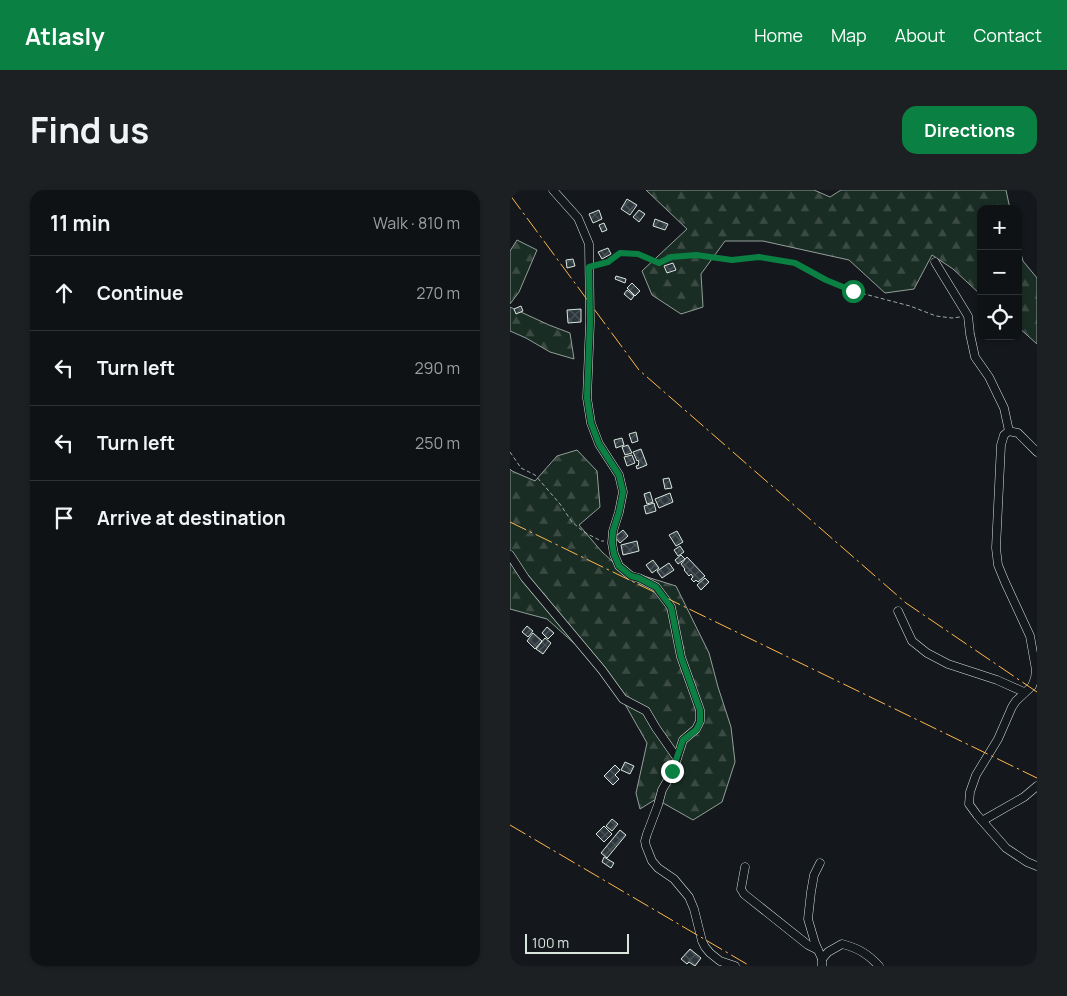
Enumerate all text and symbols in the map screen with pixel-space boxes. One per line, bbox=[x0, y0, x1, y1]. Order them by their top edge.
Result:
text: Atlasly bbox=[25, 19, 105, 52]
text: Home bbox=[754, 23, 803, 47]
text: Map bbox=[831, 23, 867, 47]
text: About bbox=[895, 23, 945, 47]
text: Contact bbox=[973, 23, 1042, 47]
text: Find us bbox=[30, 106, 149, 154]
button: Directions bbox=[902, 106, 1037, 154]
map controls bbox=[977, 205, 1022, 340]
button: + bbox=[977, 205, 1022, 250]
text: 11 min bbox=[50, 209, 111, 237]
text: Walk · 810 m bbox=[373, 212, 460, 234]
button: − bbox=[977, 250, 1022, 295]
icon: ahead bbox=[50, 279, 78, 307]
text: Continue bbox=[97, 280, 183, 306]
route start bbox=[842, 280, 865, 303]
text: 270 m bbox=[416, 282, 460, 304]
button: locate bbox=[977, 295, 1022, 340]
icon: left bbox=[50, 354, 78, 382]
text: Turn left bbox=[97, 355, 175, 381]
text: 290 m bbox=[414, 357, 460, 379]
icon: left bbox=[50, 429, 78, 457]
text: Turn left bbox=[97, 430, 175, 456]
text: 250 m bbox=[415, 432, 460, 454]
icon: arrive bbox=[50, 504, 78, 532]
text: Arrive at destination bbox=[97, 505, 286, 531]
route end bbox=[661, 760, 684, 783]
scale bar bbox=[525, 931, 629, 954]
text: 100 m bbox=[532, 933, 569, 952]

